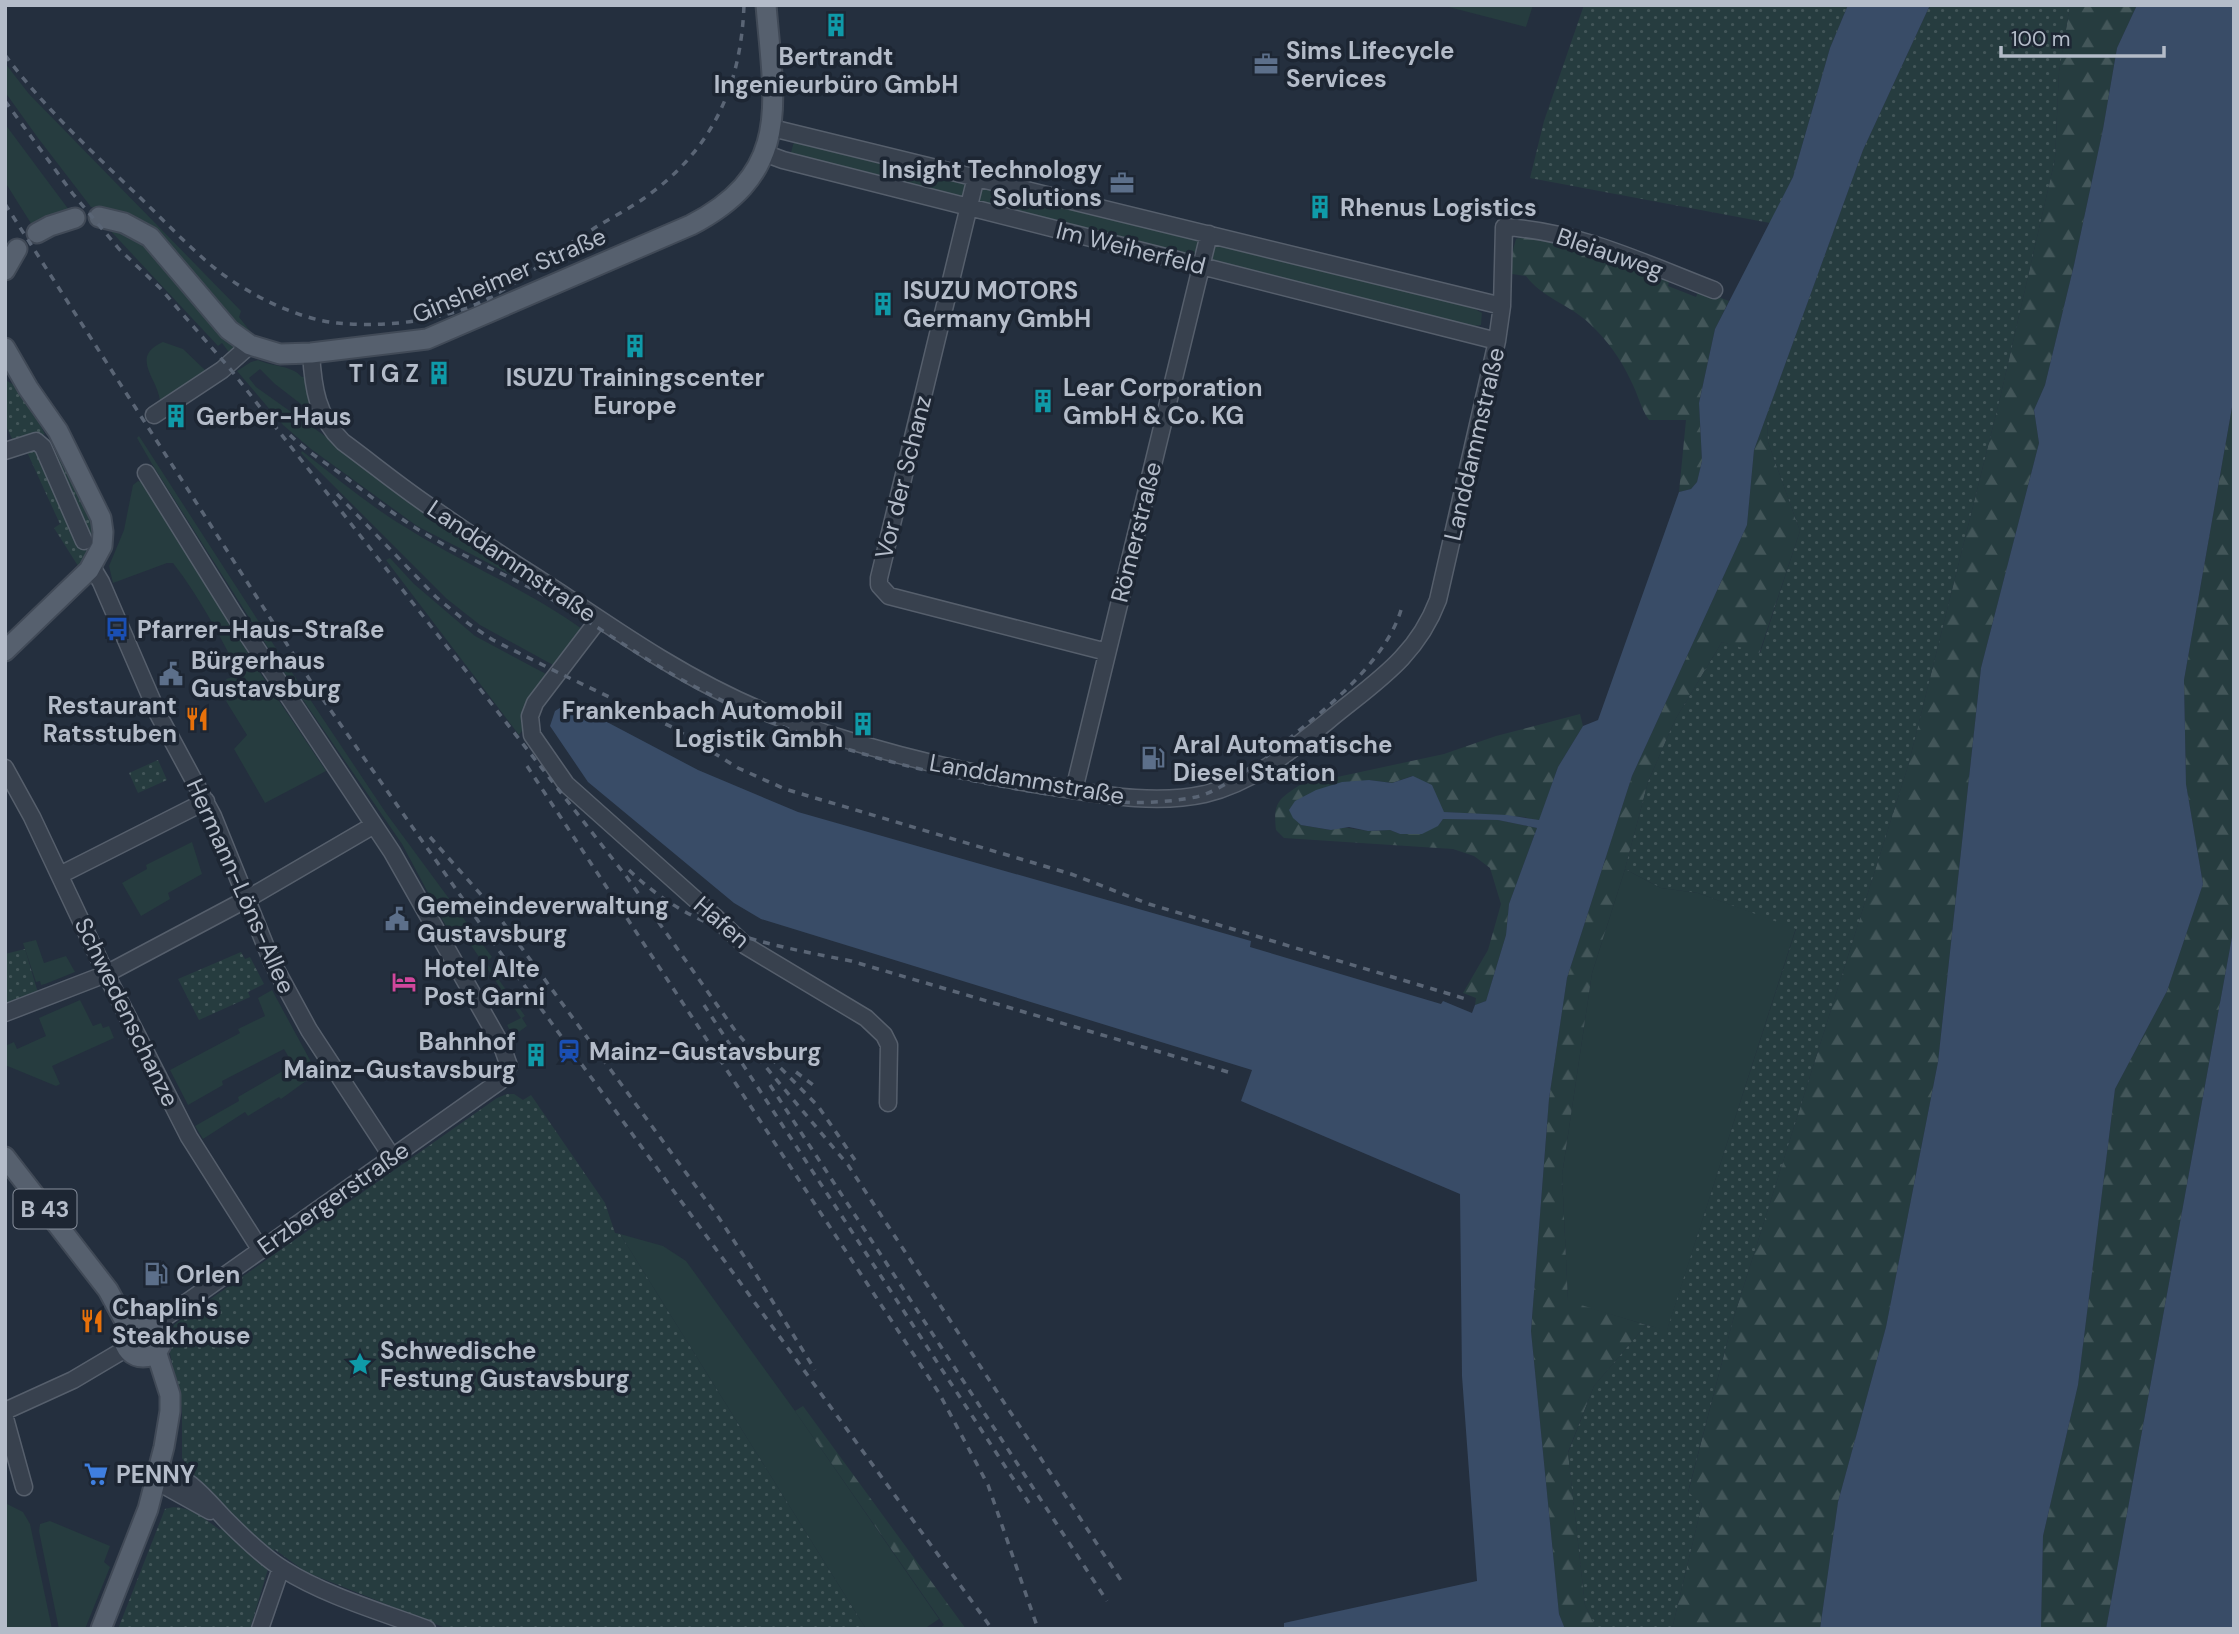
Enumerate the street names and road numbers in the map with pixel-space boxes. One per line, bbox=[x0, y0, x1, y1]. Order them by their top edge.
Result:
street label: Im Weiherfeld bbox=[1053, 214, 1209, 282]
street label: Ginsheimer Straße bbox=[407, 220, 611, 330]
street label: Bleiauweg bbox=[1553, 220, 1667, 286]
street label: Landdammstraße bbox=[1437, 344, 1511, 544]
street label: Vor der Schanz bbox=[868, 392, 938, 562]
street label: Römerstraße bbox=[1104, 459, 1168, 605]
street label: Landdammstraße bbox=[421, 493, 603, 629]
street label: Landdammstraße bbox=[927, 747, 1127, 811]
street label: Hermann-Löns-Allee bbox=[180, 774, 302, 998]
street label: Hafen bbox=[687, 889, 757, 955]
street label: Schwedenschanze bbox=[68, 912, 186, 1112]
street label: Erzbergerstraße bbox=[251, 1134, 415, 1262]
road number: B 43 bbox=[14, 1190, 76, 1228]

